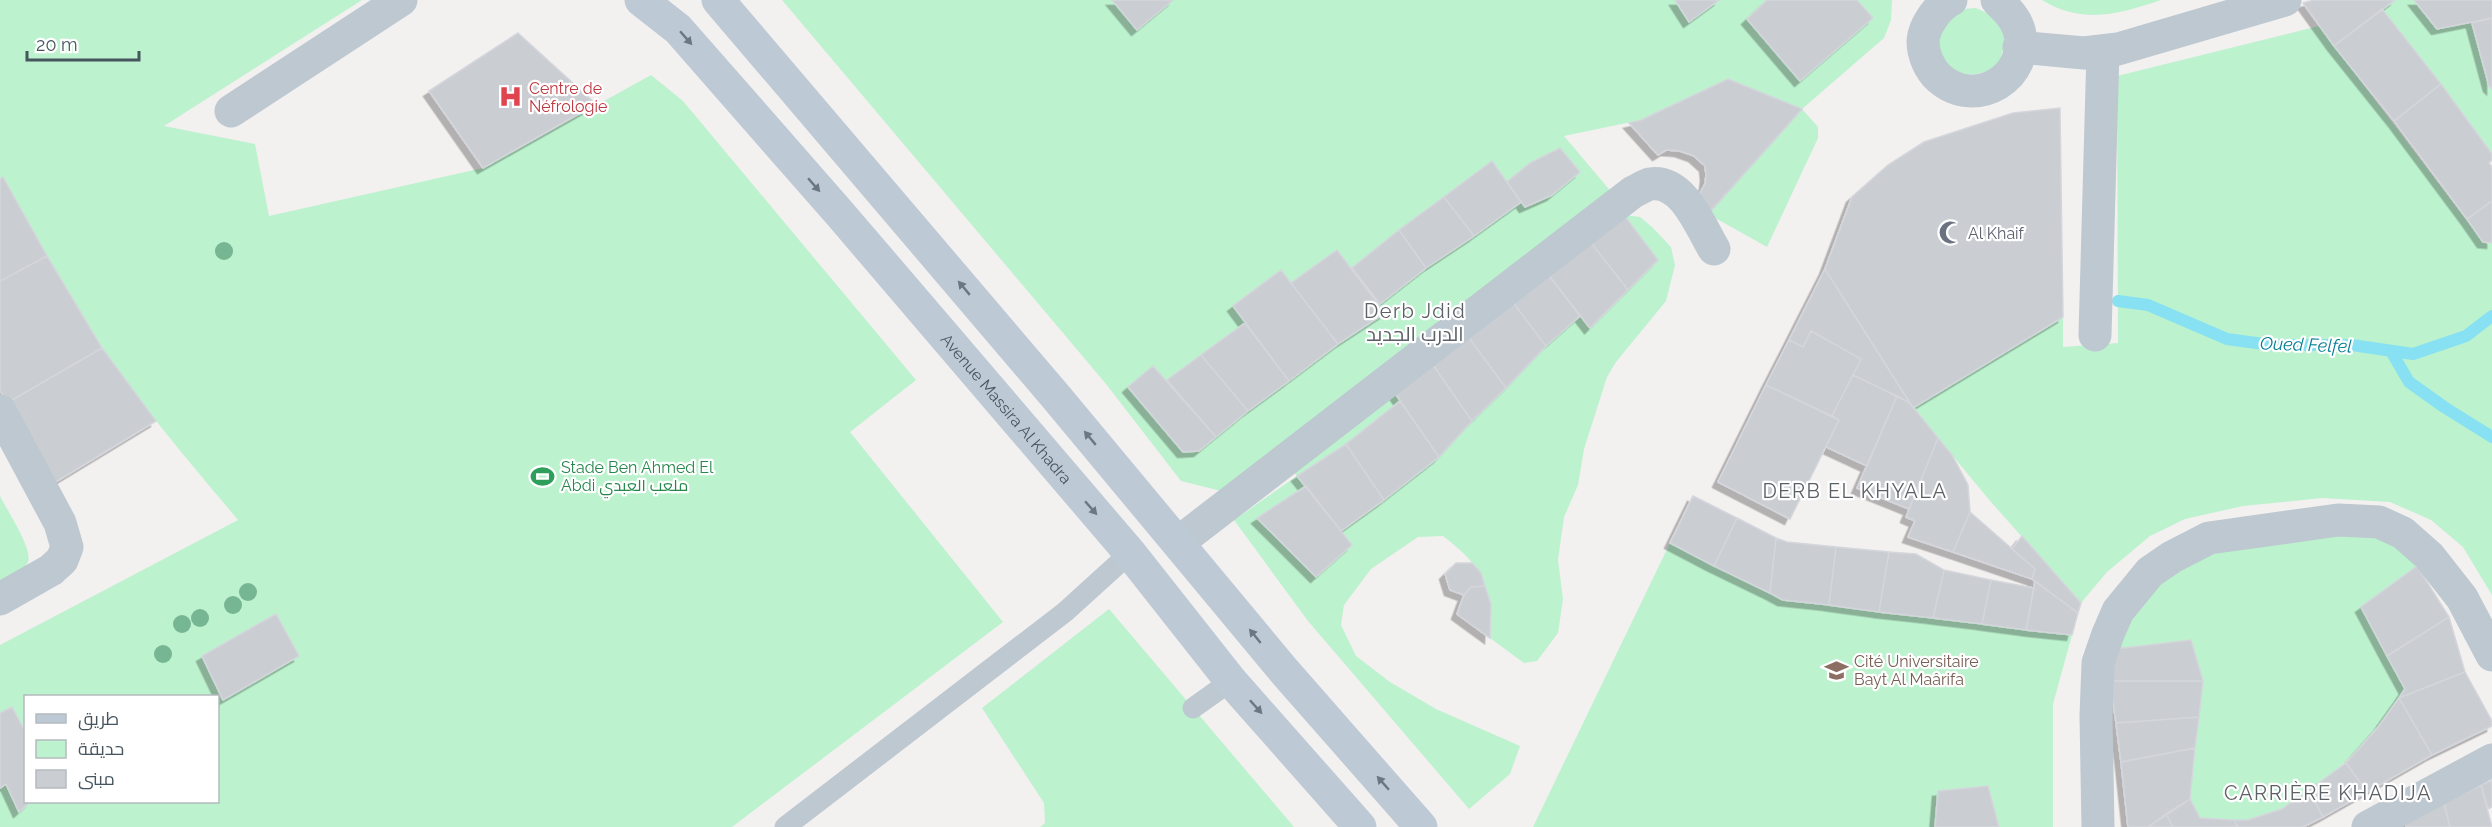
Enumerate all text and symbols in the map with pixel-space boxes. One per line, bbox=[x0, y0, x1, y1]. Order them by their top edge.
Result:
scale bar bbox=[27, 24, 140, 62]
one-way arrow bbox=[679, 30, 692, 45]
text: 20 m bbox=[36, 34, 78, 55]
place label: Centre de Néfrologie bbox=[529, 79, 607, 116]
hospital icon: Centre de Néfrologie bbox=[498, 84, 524, 110]
one-way arrow bbox=[807, 177, 820, 192]
mosque icon: Al Khaif bbox=[1937, 220, 1963, 246]
place label: Al Khaif bbox=[1968, 224, 2025, 243]
one-way arrow bbox=[958, 280, 971, 296]
district label: Derb Jdid الدرب الجديد bbox=[1364, 299, 1466, 346]
street label: Avenue Massira Al Khadra bbox=[937, 330, 1076, 488]
water label: Oued Felfel bbox=[2260, 332, 2353, 357]
one-way arrow bbox=[1084, 431, 1097, 446]
place label: Stade Ben Ahmed El Abdi ملعب العبدي bbox=[561, 458, 714, 499]
sports icon: Stade Ben Ahmed El Abdi ملعب العبدي bbox=[530, 463, 556, 489]
district label: DERB EL KHYALA bbox=[1762, 479, 1948, 503]
one-way arrow bbox=[1084, 500, 1097, 515]
one-way arrow bbox=[1248, 628, 1261, 644]
place label: Cité Universitaire Bayt Al Maârifa bbox=[1854, 652, 1979, 689]
school or university icon: Cité Universitaire Bayt Al Maârifa bbox=[1823, 657, 1849, 683]
legend bbox=[24, 695, 219, 803]
one-way arrow bbox=[1249, 699, 1262, 714]
text: طريق bbox=[78, 708, 119, 731]
text: حديقة bbox=[78, 738, 124, 759]
text: مبنى bbox=[78, 768, 115, 790]
one-way arrow bbox=[1377, 776, 1390, 791]
district label: CARRIÈRE KHADIJA bbox=[2224, 781, 2432, 805]

